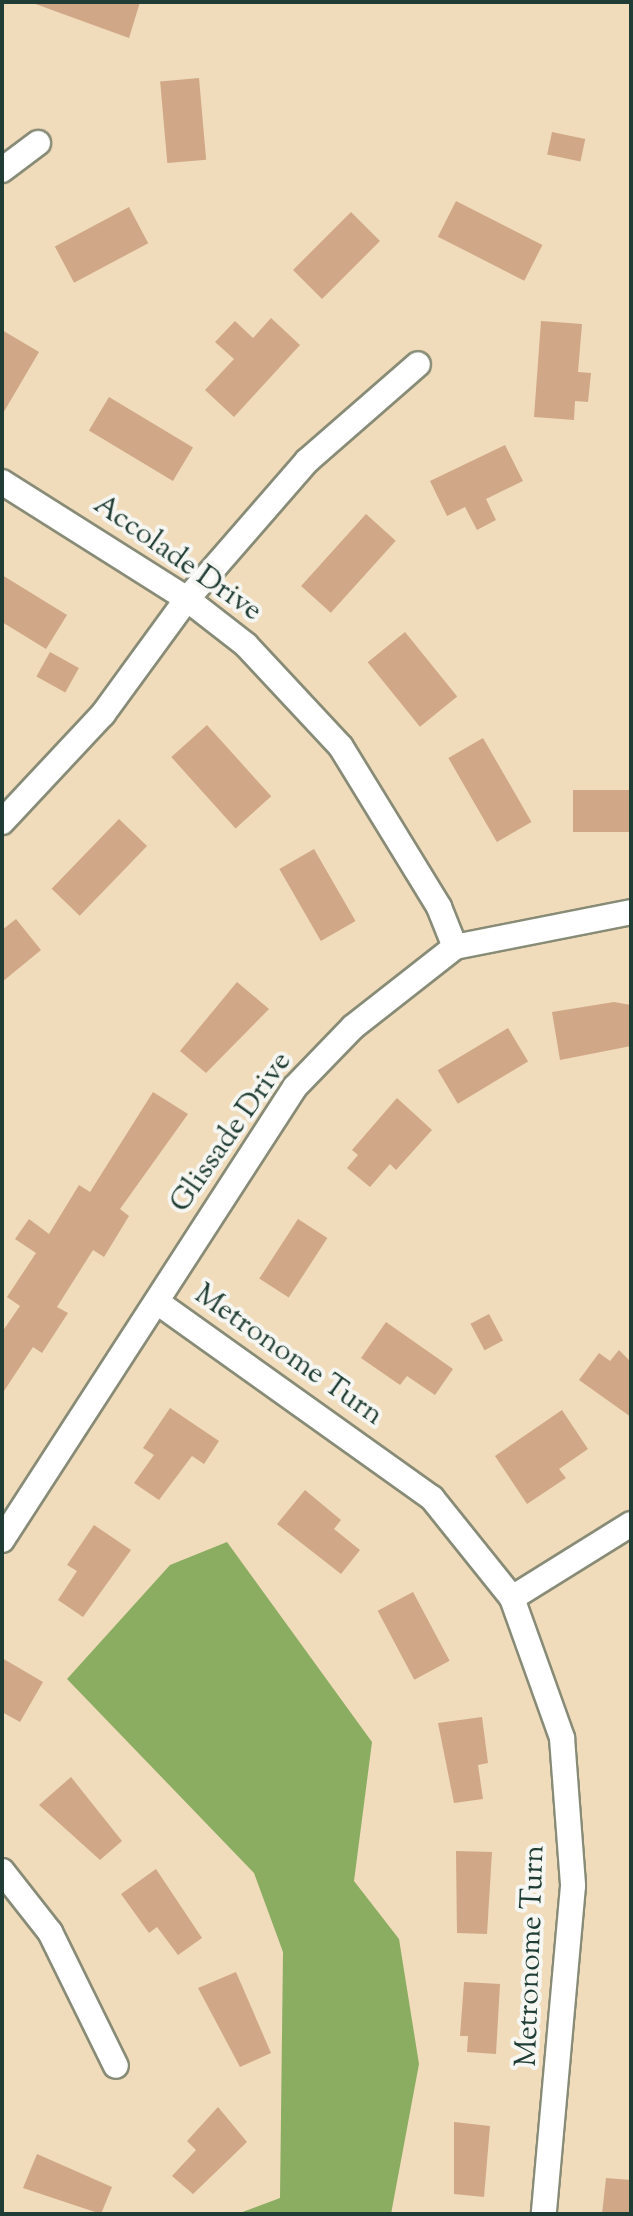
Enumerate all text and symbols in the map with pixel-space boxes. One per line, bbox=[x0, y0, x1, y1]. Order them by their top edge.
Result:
street label: Accolade Drive bbox=[86, 488, 268, 630]
street label: Glissade Drive bbox=[163, 1046, 301, 1220]
street label: Metronome Turn bbox=[187, 1278, 389, 1434]
street label: Metronome Turn bbox=[510, 1844, 554, 2068]

